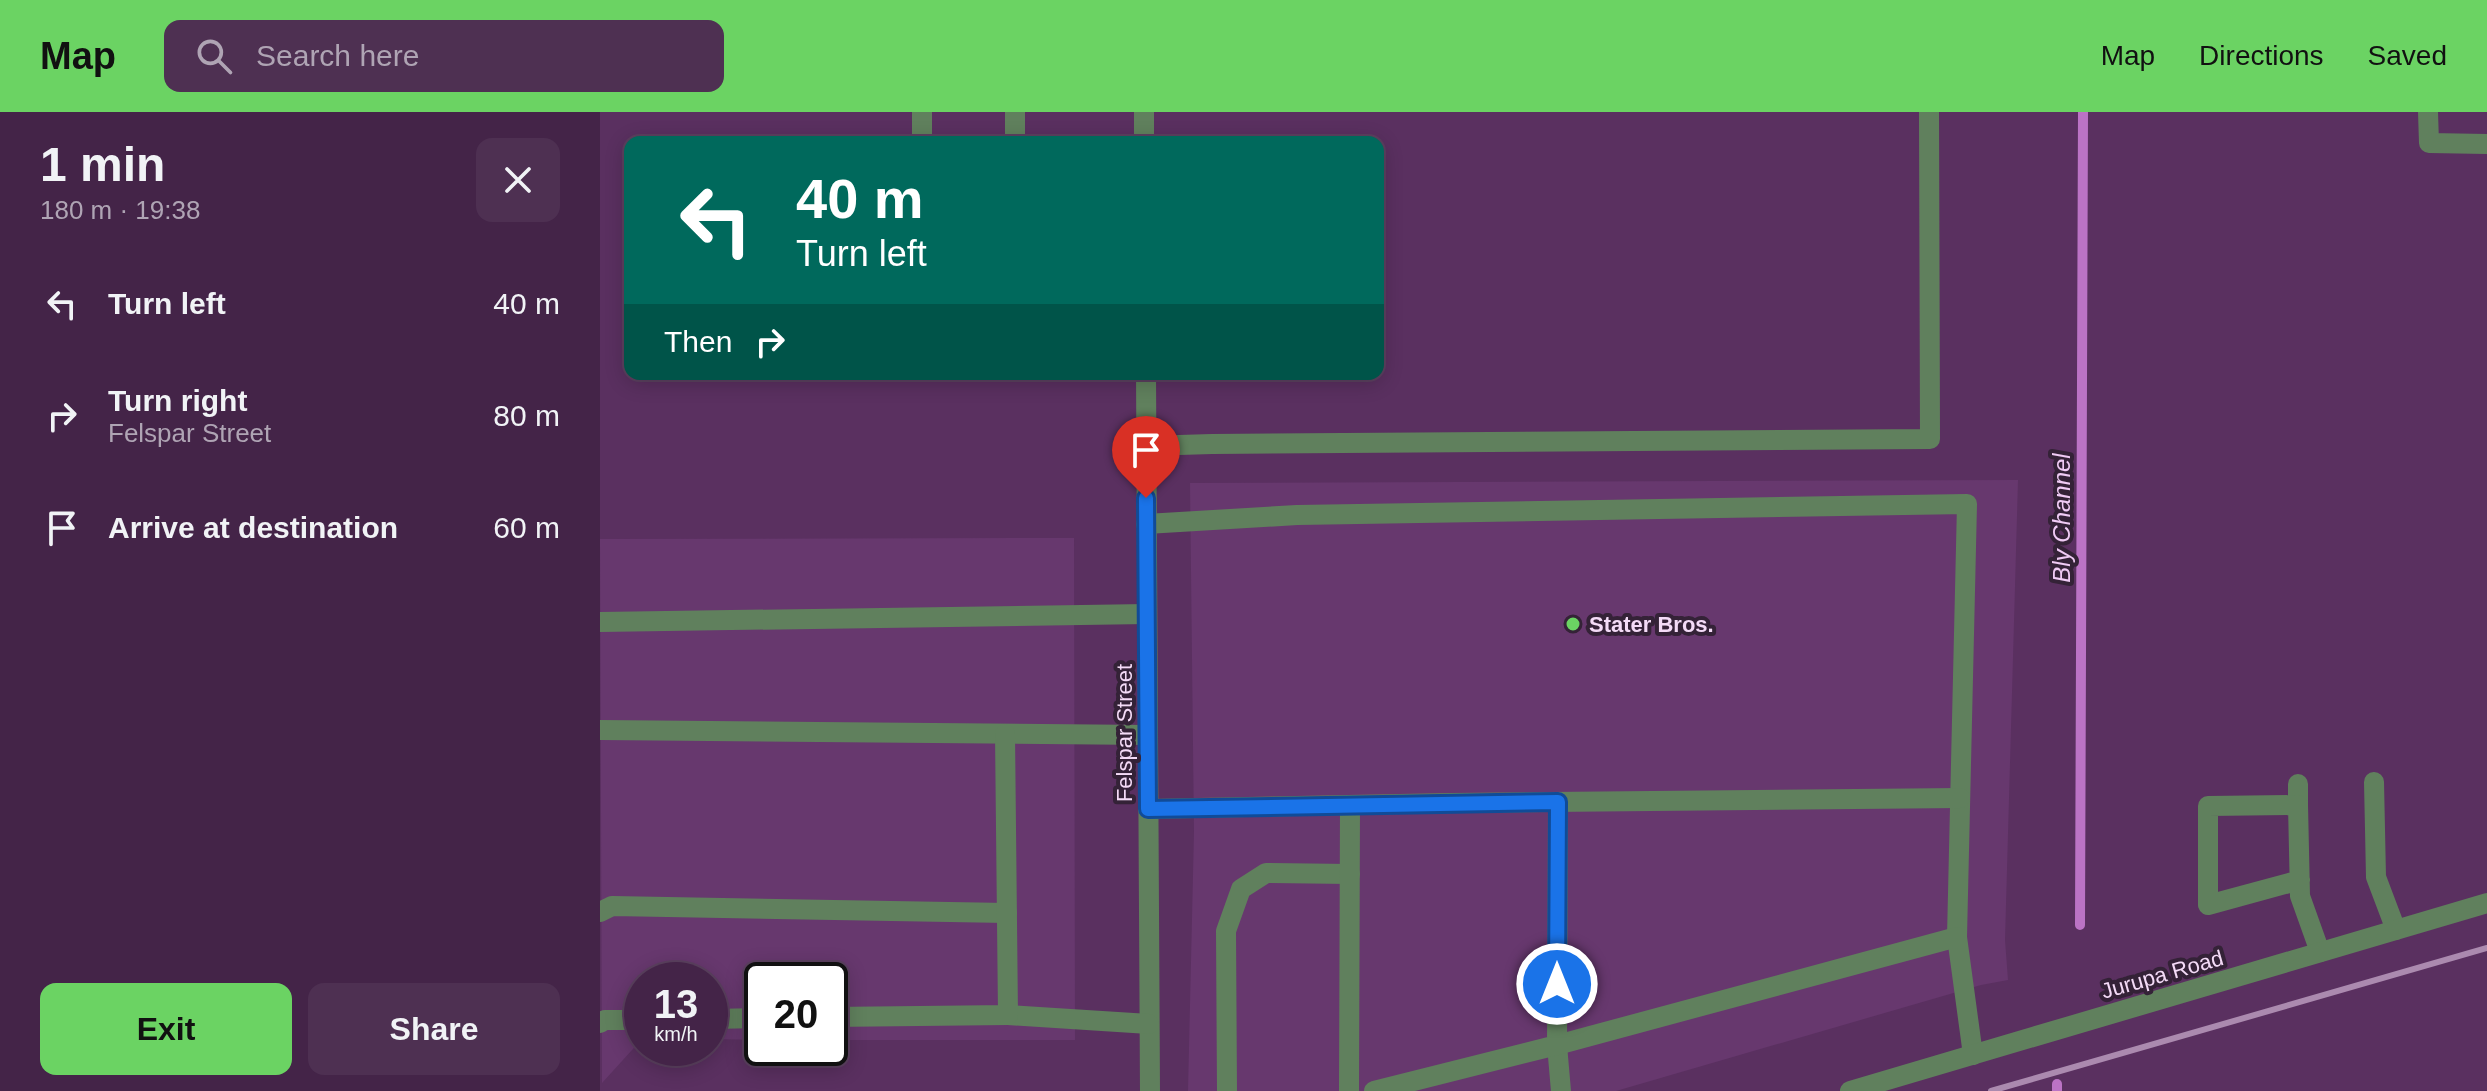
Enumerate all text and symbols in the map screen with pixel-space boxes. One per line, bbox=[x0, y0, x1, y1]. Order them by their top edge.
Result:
search box bbox=[164, 20, 724, 92]
icon: search bbox=[192, 34, 236, 78]
text: Map bbox=[40, 35, 116, 77]
text: Search here bbox=[256, 39, 419, 72]
text: Map bbox=[2101, 40, 2155, 71]
text: Directions bbox=[2199, 40, 2324, 71]
text: Saved bbox=[2368, 40, 2447, 71]
text: 1 min bbox=[40, 138, 165, 191]
button: close bbox=[476, 138, 560, 222]
text: 40 m bbox=[796, 167, 924, 230]
icon: left bbox=[664, 168, 768, 272]
text: 180 m · 19:38 bbox=[40, 195, 200, 225]
text: Turn left bbox=[796, 233, 927, 274]
icon: left bbox=[40, 282, 84, 326]
text: Turn left bbox=[108, 287, 226, 320]
text: 40 m bbox=[493, 287, 560, 320]
icon: right bbox=[748, 320, 792, 364]
text: Then bbox=[664, 325, 732, 358]
text: Turn right bbox=[108, 384, 247, 417]
icon: right bbox=[40, 394, 84, 438]
text: 80 m bbox=[493, 399, 560, 432]
pin bbox=[1112, 416, 1180, 498]
text: Felspar Street bbox=[108, 418, 271, 448]
icon: arrive bbox=[1124, 428, 1168, 472]
water label: Bly Channel bbox=[2048, 453, 2075, 583]
icon: arrive bbox=[40, 506, 84, 550]
text: Arrive at destination bbox=[108, 511, 398, 544]
text: 60 m bbox=[493, 511, 560, 544]
place label: Stater Bros. bbox=[1589, 612, 1714, 637]
marker: Stater Bros. bbox=[1564, 615, 1582, 633]
street label: Felspar Street bbox=[1112, 664, 1137, 802]
position arrow bbox=[1515, 942, 1599, 1026]
street label: Jurupa Road bbox=[2098, 945, 2226, 1004]
speed limit sign: 20 bbox=[744, 962, 848, 1066]
text: 13 bbox=[654, 982, 698, 1026]
button: Exit bbox=[40, 983, 292, 1075]
button: Share bbox=[308, 983, 560, 1075]
text: km/h bbox=[654, 1023, 698, 1045]

